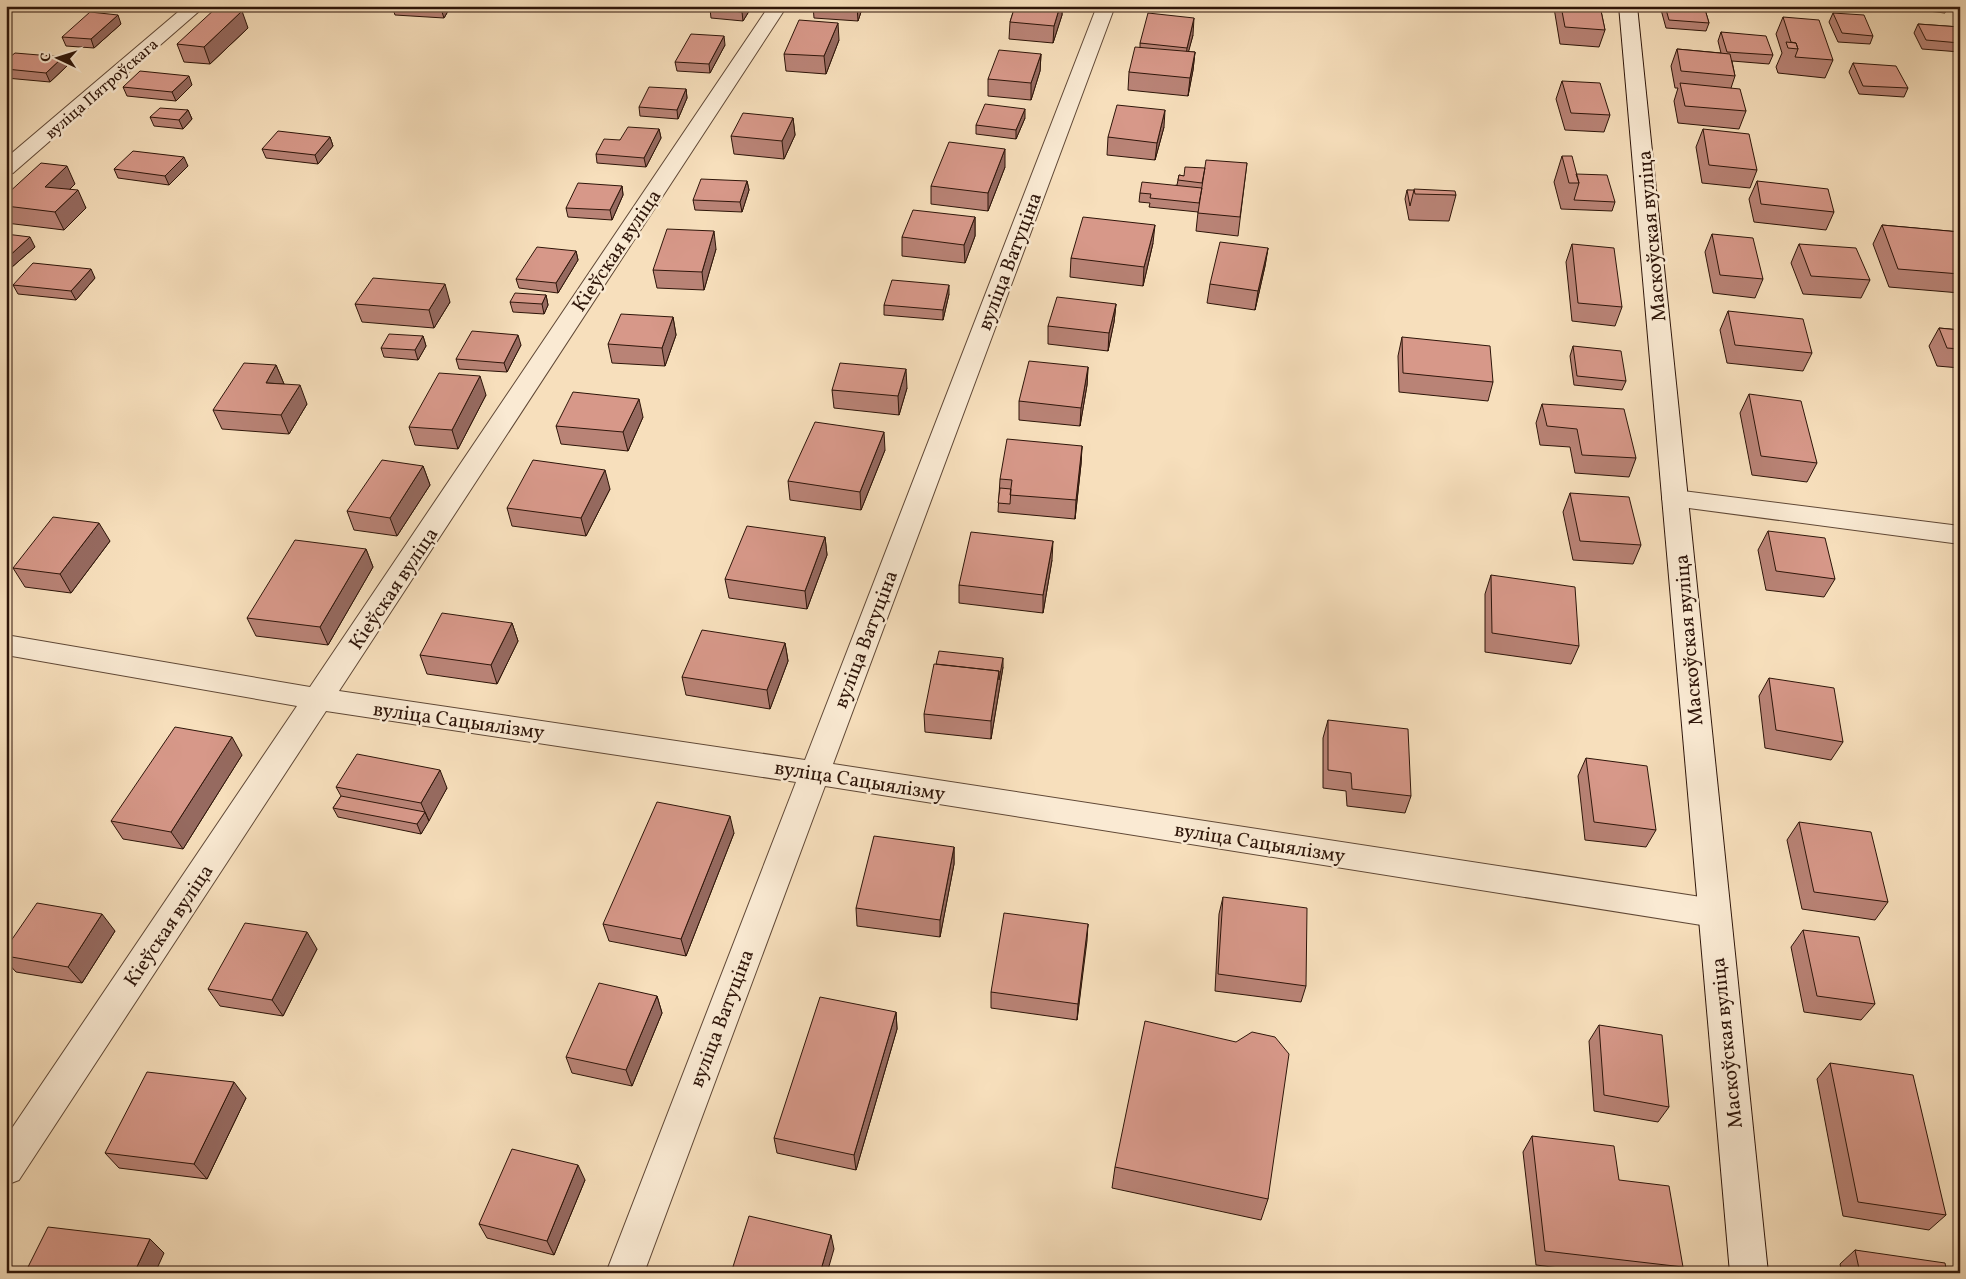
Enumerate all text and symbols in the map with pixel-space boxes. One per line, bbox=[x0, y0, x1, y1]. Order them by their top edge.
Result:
north arrow bbox=[32, 32, 82, 82]
street label: вуліца Пятроўскага bbox=[41, 34, 164, 145]
text: С bbox=[37, 52, 56, 62]
street label: Маскоўская вуліца bbox=[1632, 149, 1674, 323]
street label: Кіеўская вуліца bbox=[566, 184, 669, 318]
street label: вуліца Ватуціна bbox=[972, 189, 1050, 335]
street label: Кіеўская вуліца bbox=[343, 522, 446, 656]
street label: Маскоўская вуліца bbox=[1669, 553, 1711, 727]
street label: вуліца Ватуціна bbox=[828, 567, 906, 713]
street label: вуліца Сацыялізму bbox=[371, 696, 546, 748]
street label: вуліца Сацыялізму bbox=[772, 755, 947, 809]
street label: вуліца Сацыялізму bbox=[1172, 817, 1347, 871]
street label: Кіеўская вуліца bbox=[118, 859, 221, 993]
street label: вуліца Ватуціна bbox=[684, 946, 762, 1092]
street label: Маскоўская вуліца bbox=[1705, 956, 1751, 1130]

